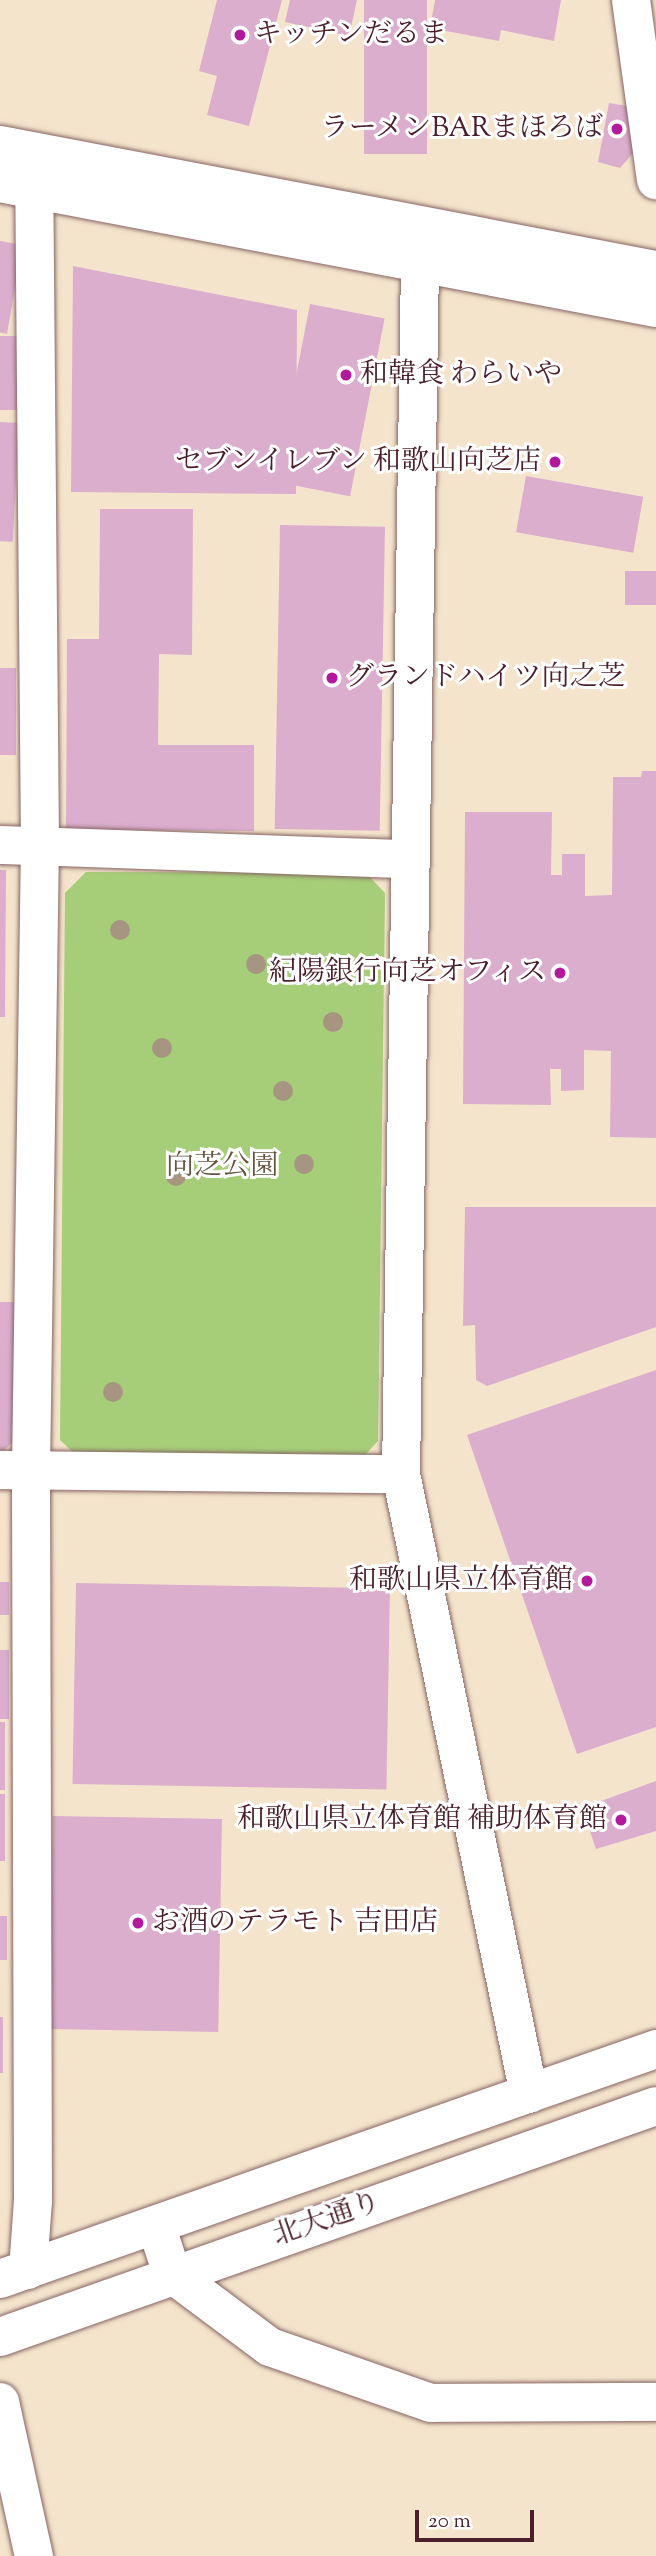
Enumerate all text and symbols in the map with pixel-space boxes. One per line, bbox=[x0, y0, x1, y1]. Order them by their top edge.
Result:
place label: キッチンだるま bbox=[254, 18, 450, 52]
marker: キッチンだるま bbox=[232, 27, 248, 43]
place label: ラーメンBARまほろば bbox=[319, 112, 603, 146]
marker: ラーメンBARまほろば bbox=[609, 121, 625, 137]
place label: 和韓食 わらいや bbox=[360, 358, 562, 392]
marker: 和韓食 わらいや bbox=[338, 367, 354, 383]
place label: セブンイレブン 和歌山向芝店 bbox=[171, 445, 541, 479]
marker: セブンイレブン 和歌山向芝店 bbox=[547, 454, 563, 470]
place label: グランドハイツ向之芝 bbox=[346, 661, 626, 695]
marker: グランドハイツ向之芝 bbox=[324, 670, 340, 686]
place label: 紀陽銀行向芝オフィス bbox=[266, 956, 546, 990]
marker: 紀陽銀行向芝オフィス bbox=[552, 965, 568, 981]
park label: 向芝公園 bbox=[166, 1150, 278, 1184]
place label: 和歌山県立体育館 bbox=[349, 1564, 573, 1598]
marker: 和歌山県立体育館 bbox=[579, 1573, 595, 1589]
place label: 和歌山県立体育館 補助体育館 bbox=[237, 1803, 607, 1837]
marker: 和歌山県立体育館 補助体育館 bbox=[613, 1812, 629, 1828]
place label: お酒のテラモト 吉田店 bbox=[152, 1906, 438, 1940]
marker: お酒のテラモト 吉田店 bbox=[130, 1915, 146, 1931]
street label: 北大通り bbox=[269, 2186, 385, 2254]
scale bar bbox=[418, 2496, 537, 2540]
text: 20 m bbox=[428, 2507, 471, 2537]

